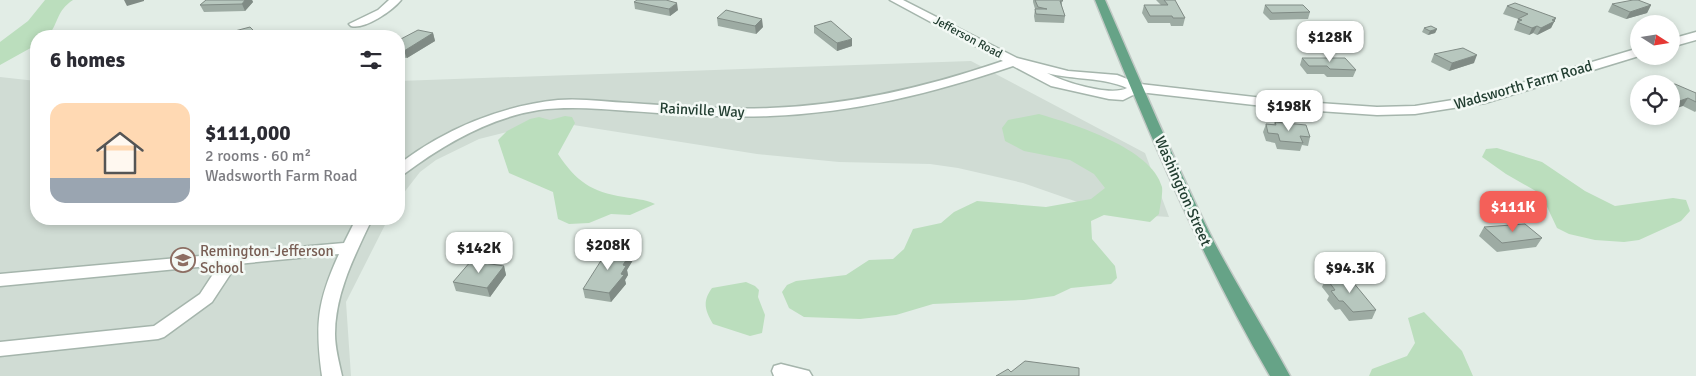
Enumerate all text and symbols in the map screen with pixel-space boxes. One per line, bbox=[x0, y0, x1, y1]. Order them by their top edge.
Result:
street label: Jefferson Road bbox=[931, 13, 1005, 62]
north arrow bbox=[1630, 15, 1680, 65]
map controls bbox=[1630, 15, 1680, 125]
pin: $128K bbox=[1295, 20, 1365, 63]
text: $128K bbox=[1308, 27, 1352, 47]
icon: filters bbox=[357, 46, 385, 74]
text: 6 homes bbox=[50, 47, 125, 73]
street label: Wadsworth Farm Road bbox=[1452, 57, 1594, 113]
button: locate bbox=[1630, 75, 1680, 125]
pin: $198K bbox=[1254, 90, 1324, 132]
text: $198K bbox=[1267, 96, 1311, 116]
street label: Rainville Way bbox=[659, 99, 745, 121]
text: $111,000 bbox=[205, 120, 291, 146]
icon: home bbox=[90, 123, 150, 183]
street label: Washington Street bbox=[1151, 133, 1215, 249]
text: 2 rooms · 60 m² bbox=[205, 146, 311, 166]
text: Wadsworth Farm Road bbox=[205, 166, 358, 186]
pin: $111K bbox=[1478, 190, 1548, 233]
text: $111K bbox=[1491, 197, 1535, 217]
pin: $208K bbox=[573, 228, 643, 271]
pin: $142K bbox=[444, 232, 514, 274]
text: $208K bbox=[586, 235, 630, 255]
text: $142K bbox=[457, 238, 501, 258]
place label: Remington-Jefferson School bbox=[200, 242, 334, 277]
school or university icon: Remington-Jefferson School bbox=[170, 247, 196, 273]
pin: $94.3K bbox=[1309, 252, 1391, 294]
text: $94.3K bbox=[1325, 258, 1375, 278]

